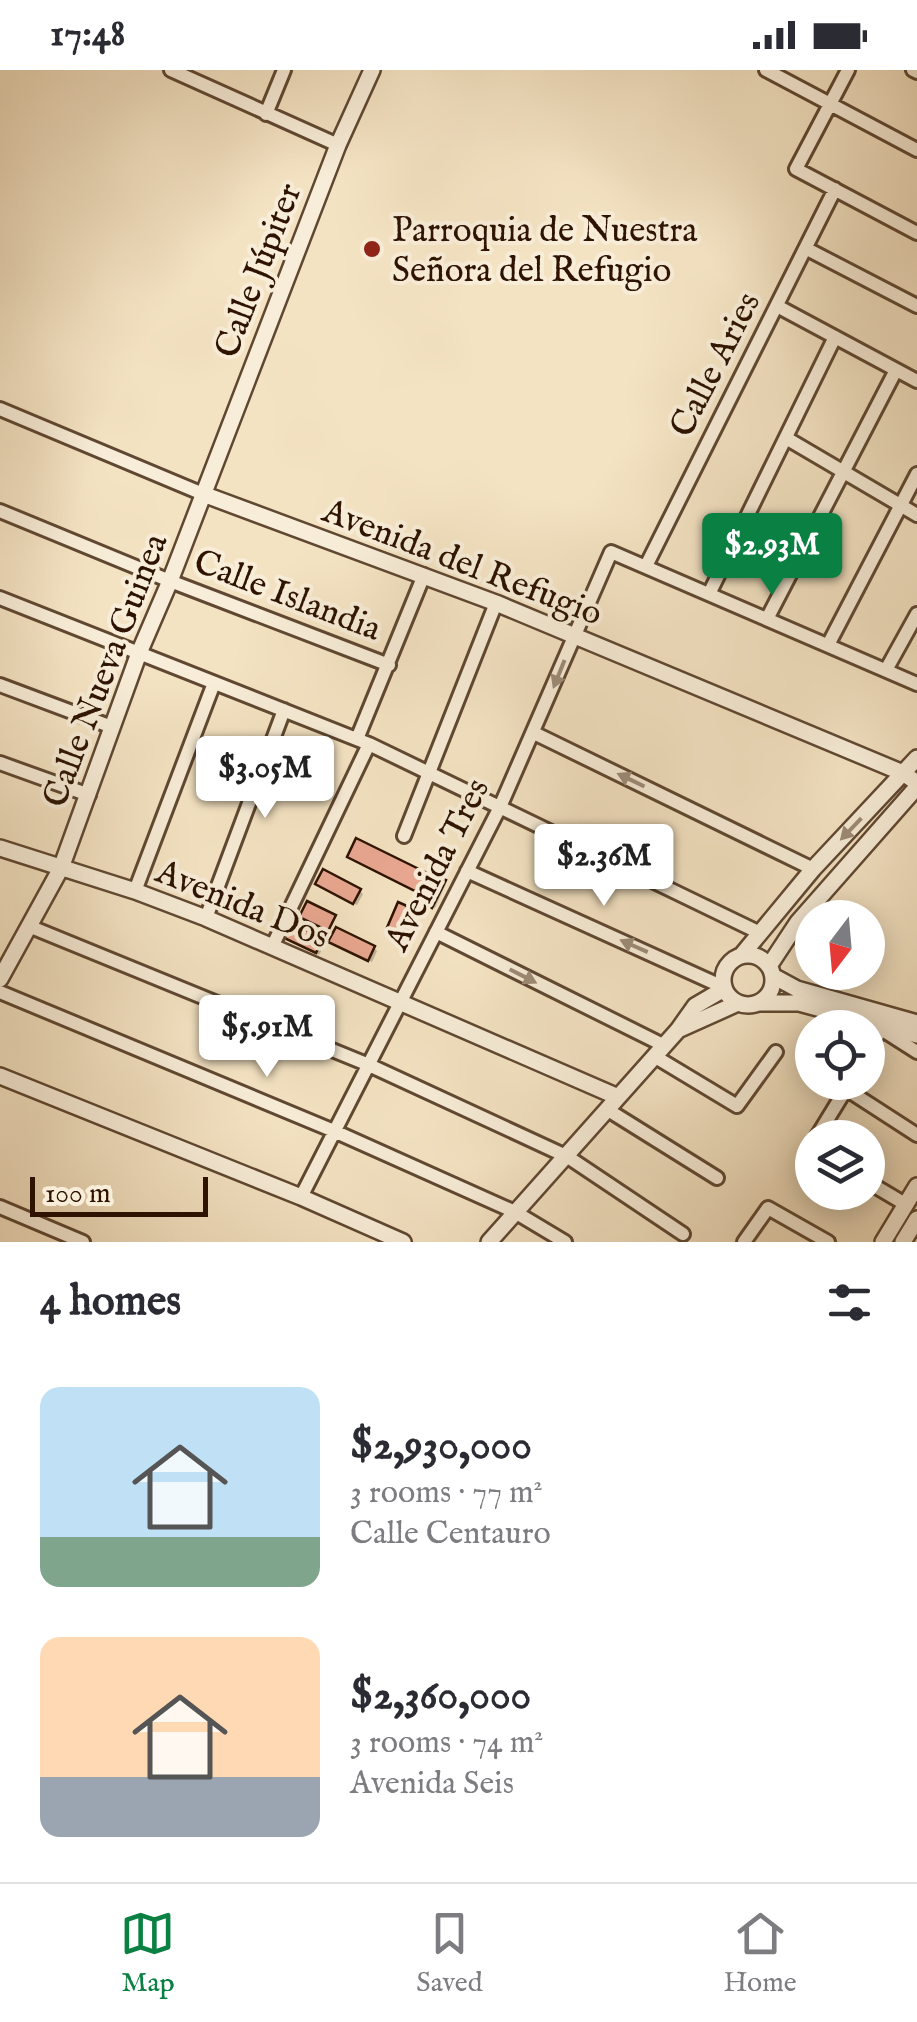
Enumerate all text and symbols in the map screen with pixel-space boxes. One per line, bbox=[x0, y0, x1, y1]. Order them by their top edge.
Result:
text: 17:48 bbox=[50, 11, 125, 59]
street label: Calle Júpiter bbox=[205, 177, 313, 365]
place label: Parroquia de Nuestra Señora del Refugio bbox=[392, 209, 698, 294]
marker: Parroquia de Nuestra Señora del Refugio bbox=[361, 238, 383, 260]
street label: Calle Aries bbox=[661, 285, 772, 445]
street label: Avenida del Refugio bbox=[315, 489, 608, 637]
pin: $2.93M bbox=[691, 513, 853, 598]
text: $2.93M bbox=[724, 525, 820, 566]
street label: Calle Nueva Guinea bbox=[33, 527, 180, 814]
street label: Calle Islandia bbox=[187, 540, 388, 653]
one-way arrow bbox=[550, 659, 566, 689]
pin: $3.05M bbox=[184, 736, 346, 821]
text: $3.05M bbox=[218, 748, 312, 789]
street label: Avenida Tres bbox=[375, 771, 501, 960]
one-way arrow bbox=[616, 772, 645, 789]
one-way arrow bbox=[840, 817, 863, 841]
pin: $2.36M bbox=[523, 824, 685, 909]
text: $2.36M bbox=[556, 836, 652, 877]
street label: Avenida Dos bbox=[148, 850, 335, 960]
north arrow bbox=[795, 900, 885, 990]
map controls bbox=[795, 900, 885, 1210]
one-way arrow bbox=[620, 938, 649, 955]
one-way arrow bbox=[509, 967, 538, 984]
pin: $5.91M bbox=[186, 995, 348, 1080]
text: $5.91M bbox=[221, 1007, 313, 1048]
button: locate bbox=[795, 1010, 885, 1100]
button: layers bbox=[795, 1120, 885, 1210]
scale bar bbox=[30, 1172, 208, 1216]
text: 100 m bbox=[45, 1177, 111, 1212]
icon: filters bbox=[822, 1275, 877, 1330]
text: 4 homes bbox=[40, 1276, 181, 1329]
text: $2,930,000 bbox=[350, 1420, 532, 1473]
icon: home bbox=[120, 1427, 240, 1547]
text: 3 rooms · 77 m² bbox=[350, 1473, 543, 1514]
text: Calle Centauro bbox=[350, 1514, 551, 1555]
text: $2,360,000 bbox=[350, 1670, 531, 1723]
icon: home bbox=[120, 1677, 240, 1797]
text: 3 rooms · 74 m² bbox=[350, 1723, 543, 1764]
text: Avenida Seis bbox=[350, 1764, 514, 1805]
tab: Map bbox=[120, 1906, 175, 2001]
tab: Saved bbox=[416, 1906, 483, 2001]
tab: Home bbox=[723, 1906, 797, 2001]

